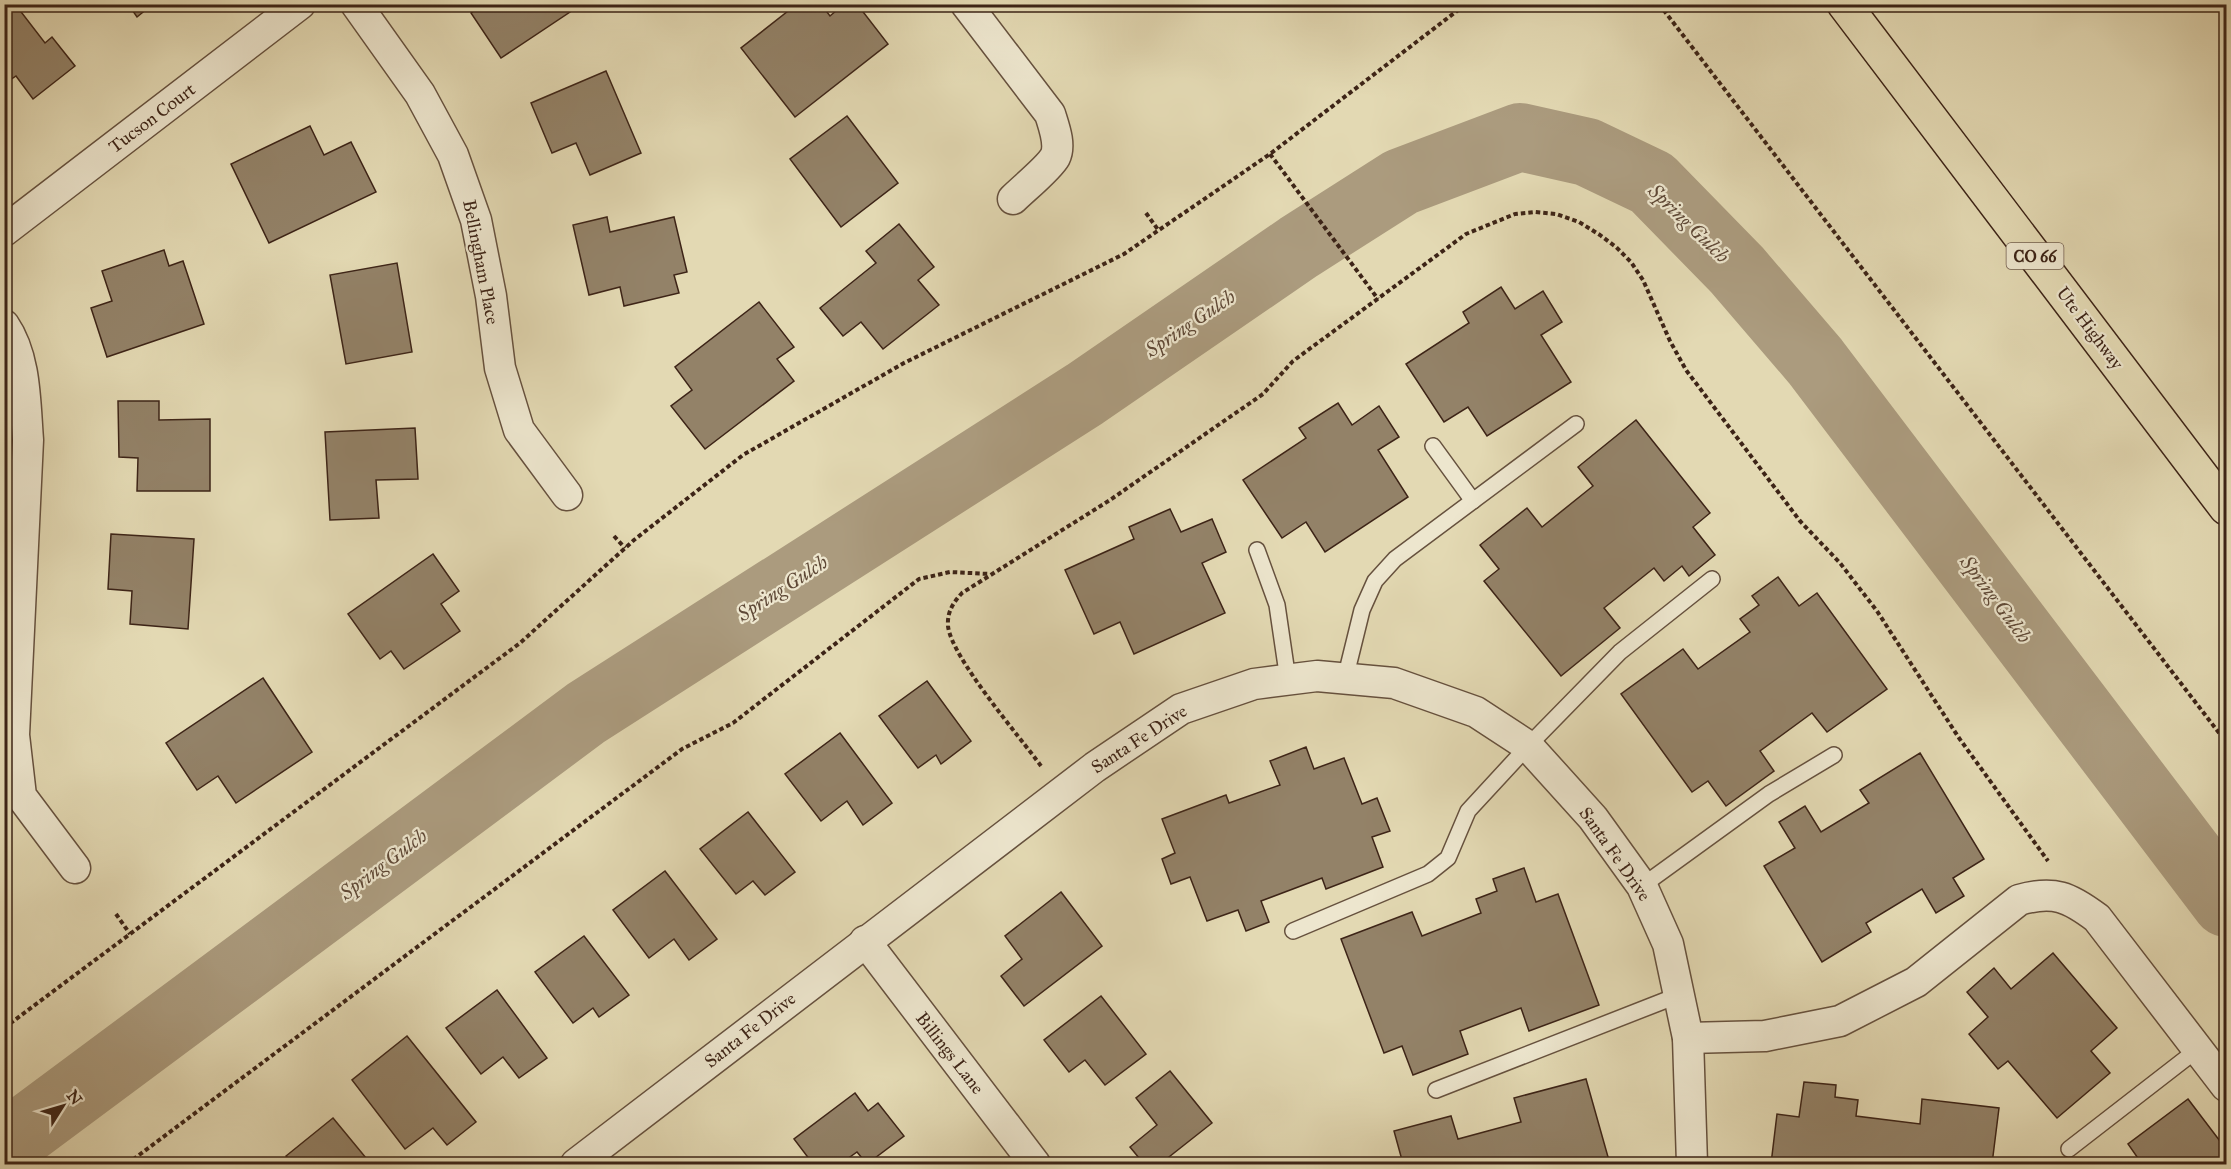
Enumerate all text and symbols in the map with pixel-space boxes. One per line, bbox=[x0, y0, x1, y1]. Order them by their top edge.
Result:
street label: Tucson Court bbox=[104, 78, 200, 158]
water label: Spring Gulch bbox=[1642, 178, 1735, 268]
street label: Bellingham Place bbox=[457, 198, 504, 326]
road number: CO 66 bbox=[2006, 243, 2064, 269]
street label: Ute Highway bbox=[2051, 282, 2129, 375]
water label: Spring Gulch bbox=[1140, 284, 1240, 363]
water label: Spring Gulch bbox=[731, 550, 833, 628]
water label: Spring Gulch bbox=[1954, 550, 2037, 648]
street label: Santa Fe Drive bbox=[1087, 700, 1191, 778]
street label: Santa Fe Drive bbox=[1574, 803, 1656, 905]
water label: Spring Gulch bbox=[334, 823, 432, 906]
street label: Santa Fe Drive bbox=[700, 988, 800, 1072]
street label: Billings Lane bbox=[910, 1008, 989, 1099]
north arrow bbox=[33, 1076, 93, 1136]
text: N bbox=[63, 1086, 87, 1109]

